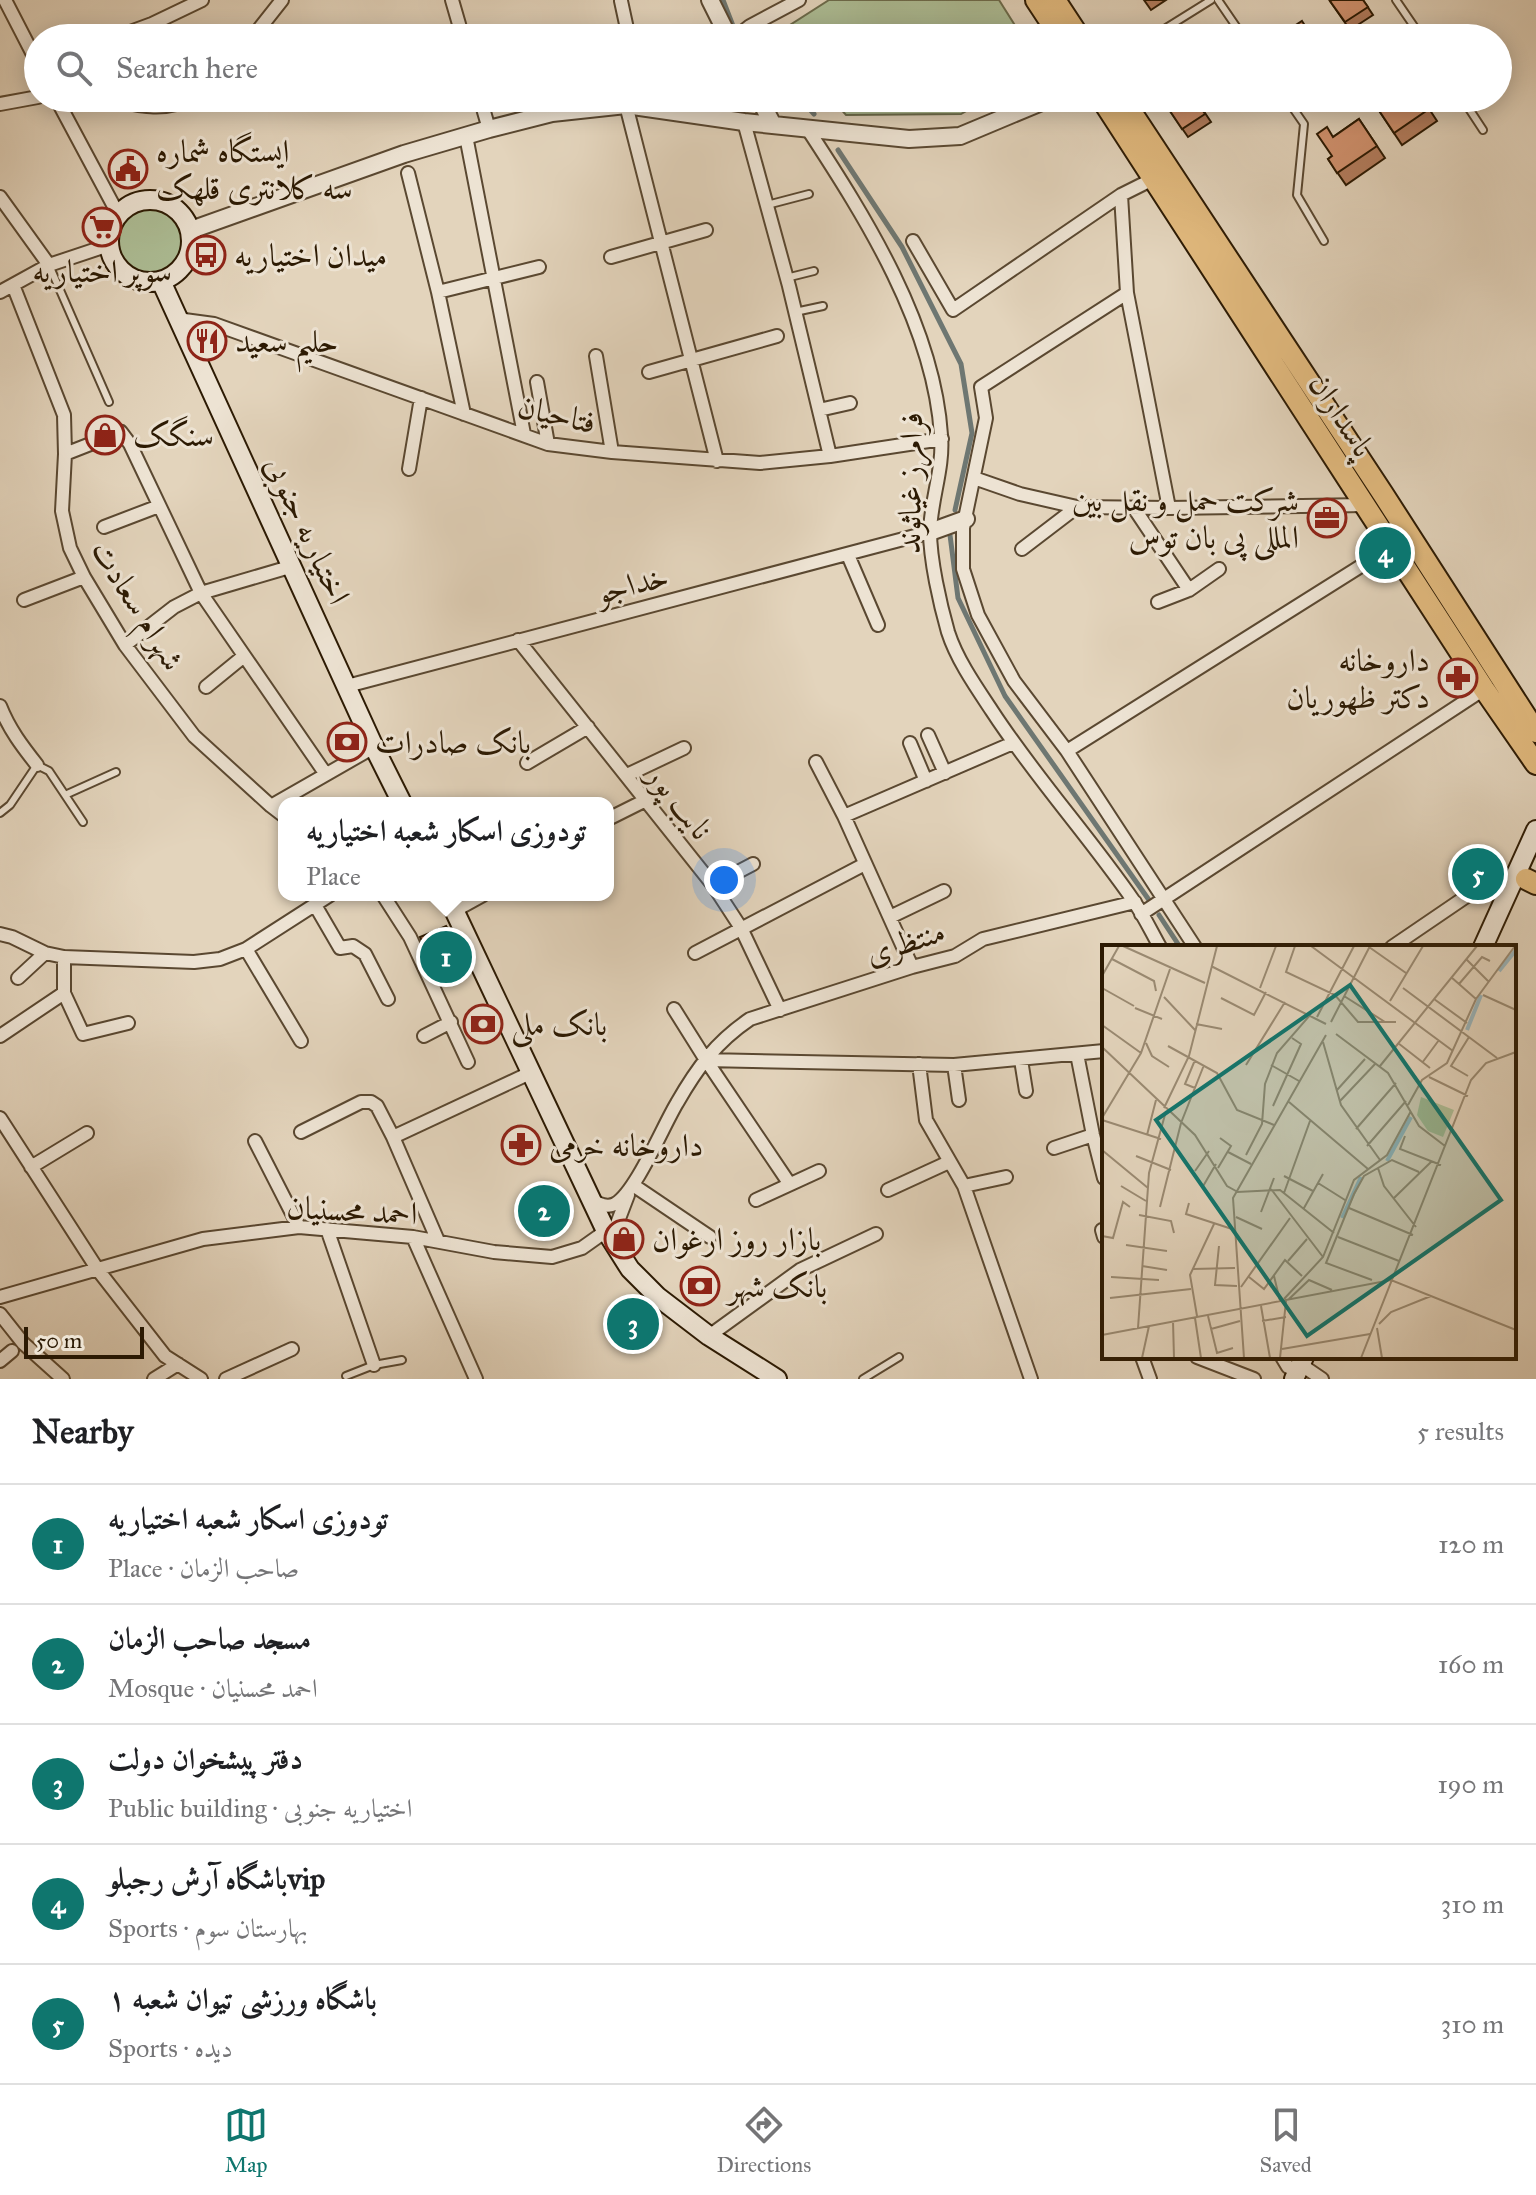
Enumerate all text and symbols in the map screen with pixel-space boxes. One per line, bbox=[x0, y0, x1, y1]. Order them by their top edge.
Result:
search box bbox=[24, 24, 1512, 112]
icon: search bbox=[52, 46, 96, 90]
text: Search here bbox=[116, 50, 258, 86]
place label: ایستگاه شماره سه کلانتری قلهک bbox=[156, 131, 353, 208]
public building icon: ایستگاه شماره سه کلانتری قلهک bbox=[107, 148, 149, 190]
supermarket icon: سوپر اختیاریه bbox=[81, 206, 123, 248]
bus stop icon: میدان اختیاریه bbox=[185, 234, 227, 276]
place label: میدان اختیاریه bbox=[234, 236, 387, 275]
place label: سوپر اختیاریه bbox=[32, 252, 172, 292]
restaurant icon: حلیم سعید bbox=[186, 320, 228, 362]
place label: حلیم سعید bbox=[235, 322, 338, 373]
street label: پاسداران bbox=[1298, 366, 1384, 468]
street label: فتاحیان bbox=[514, 387, 600, 442]
street label: فرامرز غیاثوند bbox=[890, 412, 933, 554]
shop icon: سنگک bbox=[84, 414, 126, 456]
place label: سنگک bbox=[133, 415, 214, 455]
street label: اختیاریه جنوبی bbox=[254, 450, 359, 612]
place label: شرکت حمل و نقل بین المللی پی بان توس bbox=[1072, 481, 1299, 562]
office icon: شرکت حمل و نقل بین المللی پی بان توس bbox=[1306, 497, 1348, 539]
pin: 4 bbox=[1359, 523, 1411, 583]
street label: شهرام سعادت bbox=[76, 533, 193, 682]
street label: خداجو bbox=[589, 556, 673, 614]
place label: داروخانه دکتر ظهوریان bbox=[1286, 641, 1430, 717]
pharmacy icon: داروخانه دکتر ظهوریان bbox=[1437, 657, 1479, 699]
bank icon: بانک صادرات bbox=[326, 721, 368, 763]
place label: بانک صادرات bbox=[375, 723, 531, 762]
street label: نایب پور bbox=[634, 755, 721, 849]
popup bbox=[278, 797, 614, 901]
text: تودوزی اسکار شعبه اختیاریه bbox=[306, 813, 586, 849]
pin: 5 bbox=[1452, 844, 1504, 904]
text: Place bbox=[306, 860, 361, 892]
your location bbox=[704, 860, 744, 900]
street label: منتظری bbox=[861, 911, 950, 975]
pin: 1 bbox=[420, 927, 472, 987]
inset map bbox=[1102, 945, 1516, 1359]
bank icon: بانک ملی bbox=[462, 1003, 504, 1045]
place label: بانک ملی bbox=[511, 1005, 607, 1048]
pharmacy icon: داروخانه خرمی bbox=[500, 1124, 542, 1166]
place label: داروخانه خرمی bbox=[549, 1126, 703, 1165]
pin: 2 bbox=[518, 1181, 570, 1241]
street label: احمد محسنیان bbox=[286, 1188, 418, 1233]
shop icon: بازار روز ارغوان bbox=[603, 1218, 645, 1260]
place label: بازار روز ارغوان bbox=[652, 1220, 821, 1259]
bank icon: بانک شهر bbox=[679, 1265, 721, 1307]
place label: بانک شهر bbox=[725, 1267, 827, 1307]
pin: 3 bbox=[607, 1294, 659, 1354]
scale bar bbox=[24, 1323, 144, 1359]
text: 50 m bbox=[36, 1327, 82, 1354]
text: Nearby bbox=[32, 1411, 134, 1452]
text: 5 results bbox=[1417, 1415, 1504, 1447]
text: تودوزی اسکار شعبه اختیاریه bbox=[108, 1501, 388, 1537]
text: 1 bbox=[53, 1528, 63, 1560]
text: 120 m bbox=[1438, 1528, 1504, 1560]
text: Place · صاحب الزمان bbox=[108, 1552, 299, 1584]
text: مسجد صاحب الزمان bbox=[108, 1621, 311, 1657]
text: 2 bbox=[52, 1648, 64, 1680]
text: 160 m bbox=[1438, 1648, 1504, 1680]
text: Mosque · احمد محسنیان bbox=[108, 1672, 318, 1704]
text: دفتر پیشخوان دولت bbox=[108, 1741, 303, 1777]
text: 3 bbox=[53, 1768, 63, 1800]
text: 190 m bbox=[1437, 1768, 1504, 1800]
text: Public building · اختیاریه جنوبی bbox=[108, 1792, 412, 1824]
text: باشگاه آرش رجبلوvip bbox=[108, 1861, 325, 1897]
text: 4 bbox=[51, 1888, 65, 1920]
text: 310 m bbox=[1441, 1888, 1504, 1920]
text: Sports · بهارستان سوم bbox=[108, 1912, 308, 1944]
text: باشگاه ورزشی تیوان شعبه ۱ bbox=[108, 1981, 377, 2017]
text: 5 bbox=[52, 2008, 64, 2040]
text: 310 m bbox=[1441, 2008, 1504, 2040]
text: Sports · دیده bbox=[108, 2032, 233, 2064]
tab: Map bbox=[224, 2103, 268, 2178]
tab: Directions bbox=[716, 2103, 811, 2178]
tab: Saved bbox=[1260, 2103, 1312, 2178]

